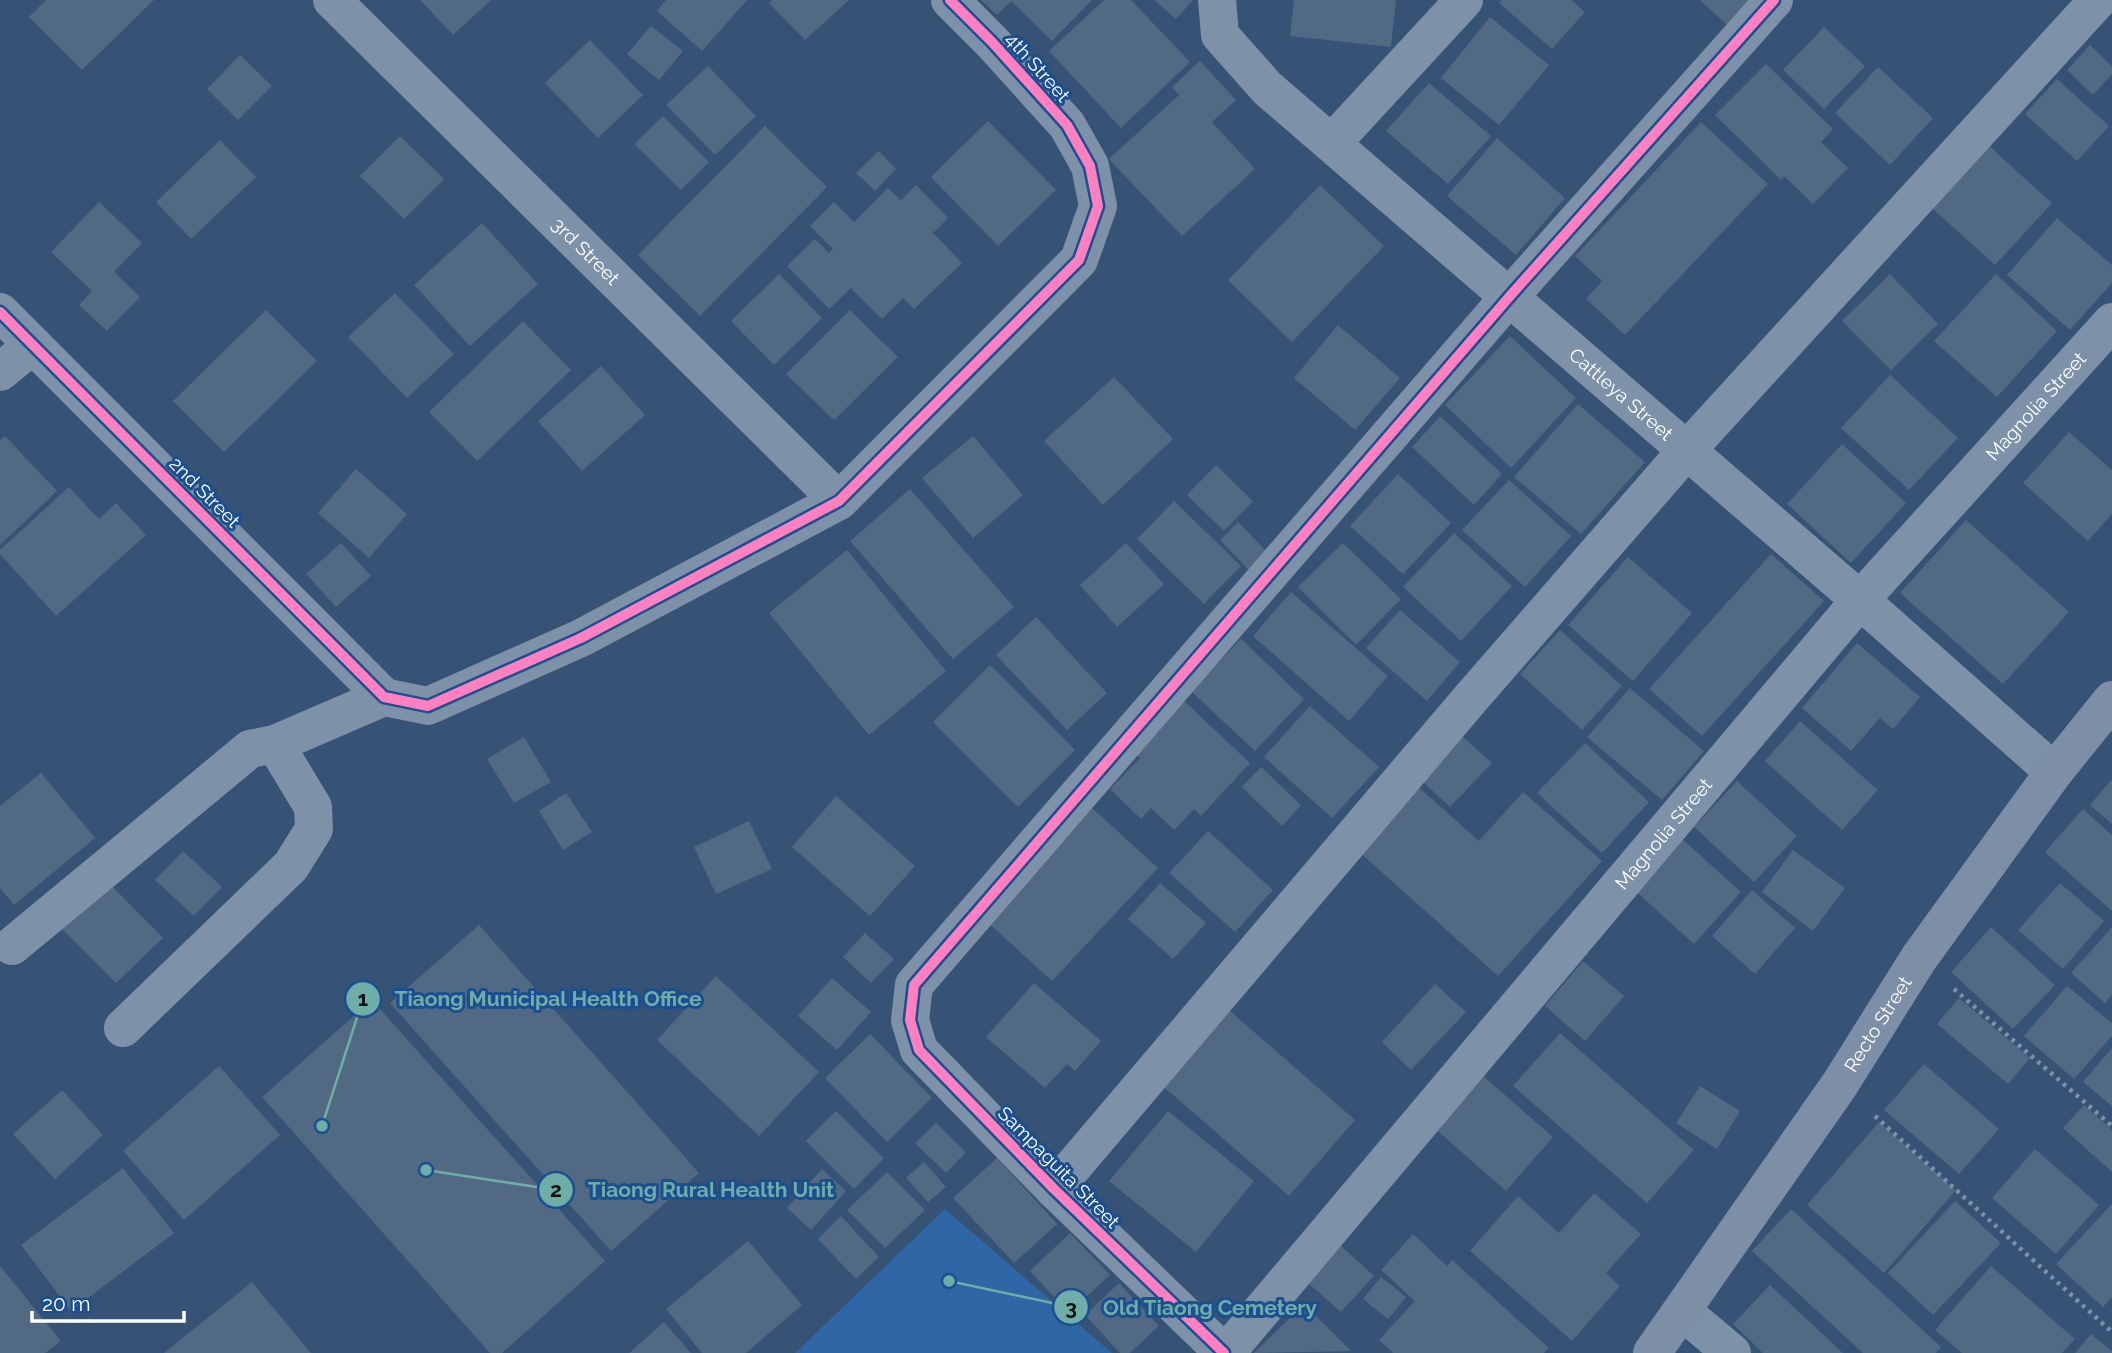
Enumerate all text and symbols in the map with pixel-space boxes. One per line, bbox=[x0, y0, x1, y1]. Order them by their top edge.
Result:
street label: 4th Street bbox=[1001, 28, 1075, 107]
street label: 3rd Street bbox=[548, 213, 625, 289]
street label: Cattleya Street bbox=[1565, 343, 1678, 445]
street label: Magnolia Street bbox=[1981, 347, 2091, 465]
street label: 2nd Street bbox=[165, 452, 245, 532]
street label: Magnolia Street bbox=[1610, 773, 1717, 894]
street label: Recto Street bbox=[1839, 972, 1916, 1076]
callout: Tiaong Municipal Health Office bbox=[345, 978, 716, 1020]
text: 1 bbox=[358, 986, 368, 1011]
text: Tiaong Municipal Health Office bbox=[394, 986, 702, 1011]
street label: Sampaguita Street bbox=[994, 1102, 1125, 1233]
callout: Tiaong Rural Health Unit bbox=[538, 1169, 848, 1211]
text: 2 bbox=[550, 1177, 562, 1202]
text: Tiaong Rural Health Unit bbox=[588, 1177, 834, 1202]
scale bar bbox=[32, 1280, 184, 1324]
callout: Old Tiaong Cemetery bbox=[1054, 1286, 1331, 1328]
text: 20 m bbox=[42, 1291, 90, 1316]
text: 3 bbox=[1065, 1295, 1077, 1320]
text: Old Tiaong Cemetery bbox=[1103, 1295, 1317, 1320]

